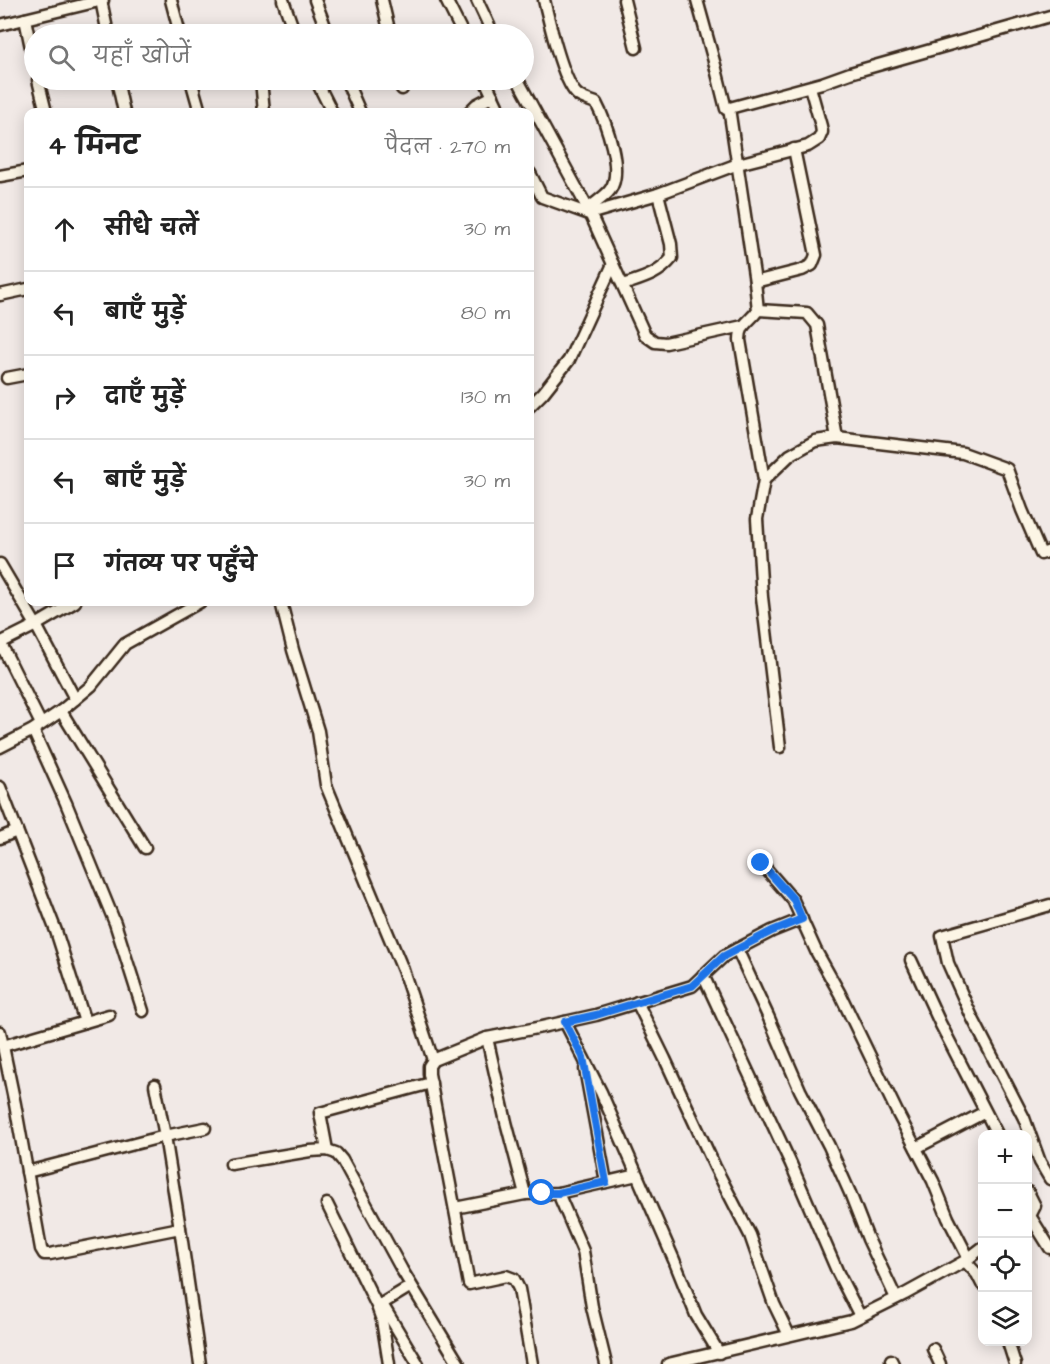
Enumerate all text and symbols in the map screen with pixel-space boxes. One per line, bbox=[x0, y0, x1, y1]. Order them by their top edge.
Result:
search box bbox=[24, 24, 534, 90]
icon: search bbox=[45, 41, 78, 74]
text: यहाँ खोजें bbox=[93, 41, 191, 72]
text: 4 मिनट bbox=[48, 128, 139, 164]
text: पैदल · 270 m bbox=[385, 133, 510, 161]
icon: ahead bbox=[48, 213, 81, 246]
text: सीधे चलें bbox=[105, 213, 198, 244]
text: 30 m bbox=[464, 215, 510, 243]
icon: left bbox=[48, 297, 81, 330]
text: बाएँ मुड़ें bbox=[105, 297, 185, 328]
text: 80 m bbox=[461, 299, 510, 327]
icon: right bbox=[48, 381, 81, 414]
text: दाएँ मुड़ें bbox=[105, 381, 185, 412]
text: 130 m bbox=[461, 383, 510, 411]
icon: left bbox=[48, 465, 81, 498]
text: बाएँ मुड़ें bbox=[105, 465, 185, 496]
text: 30 m bbox=[464, 467, 510, 495]
icon: arrive bbox=[48, 549, 81, 582]
text: गंतव्य पर पहुँचे bbox=[105, 549, 256, 580]
route end bbox=[747, 849, 773, 875]
map controls bbox=[978, 1130, 1032, 1346]
button: + bbox=[978, 1130, 1032, 1184]
route start bbox=[528, 1179, 554, 1205]
button: − bbox=[978, 1184, 1032, 1238]
button: locate bbox=[978, 1238, 1032, 1292]
button: layers bbox=[978, 1292, 1032, 1346]

